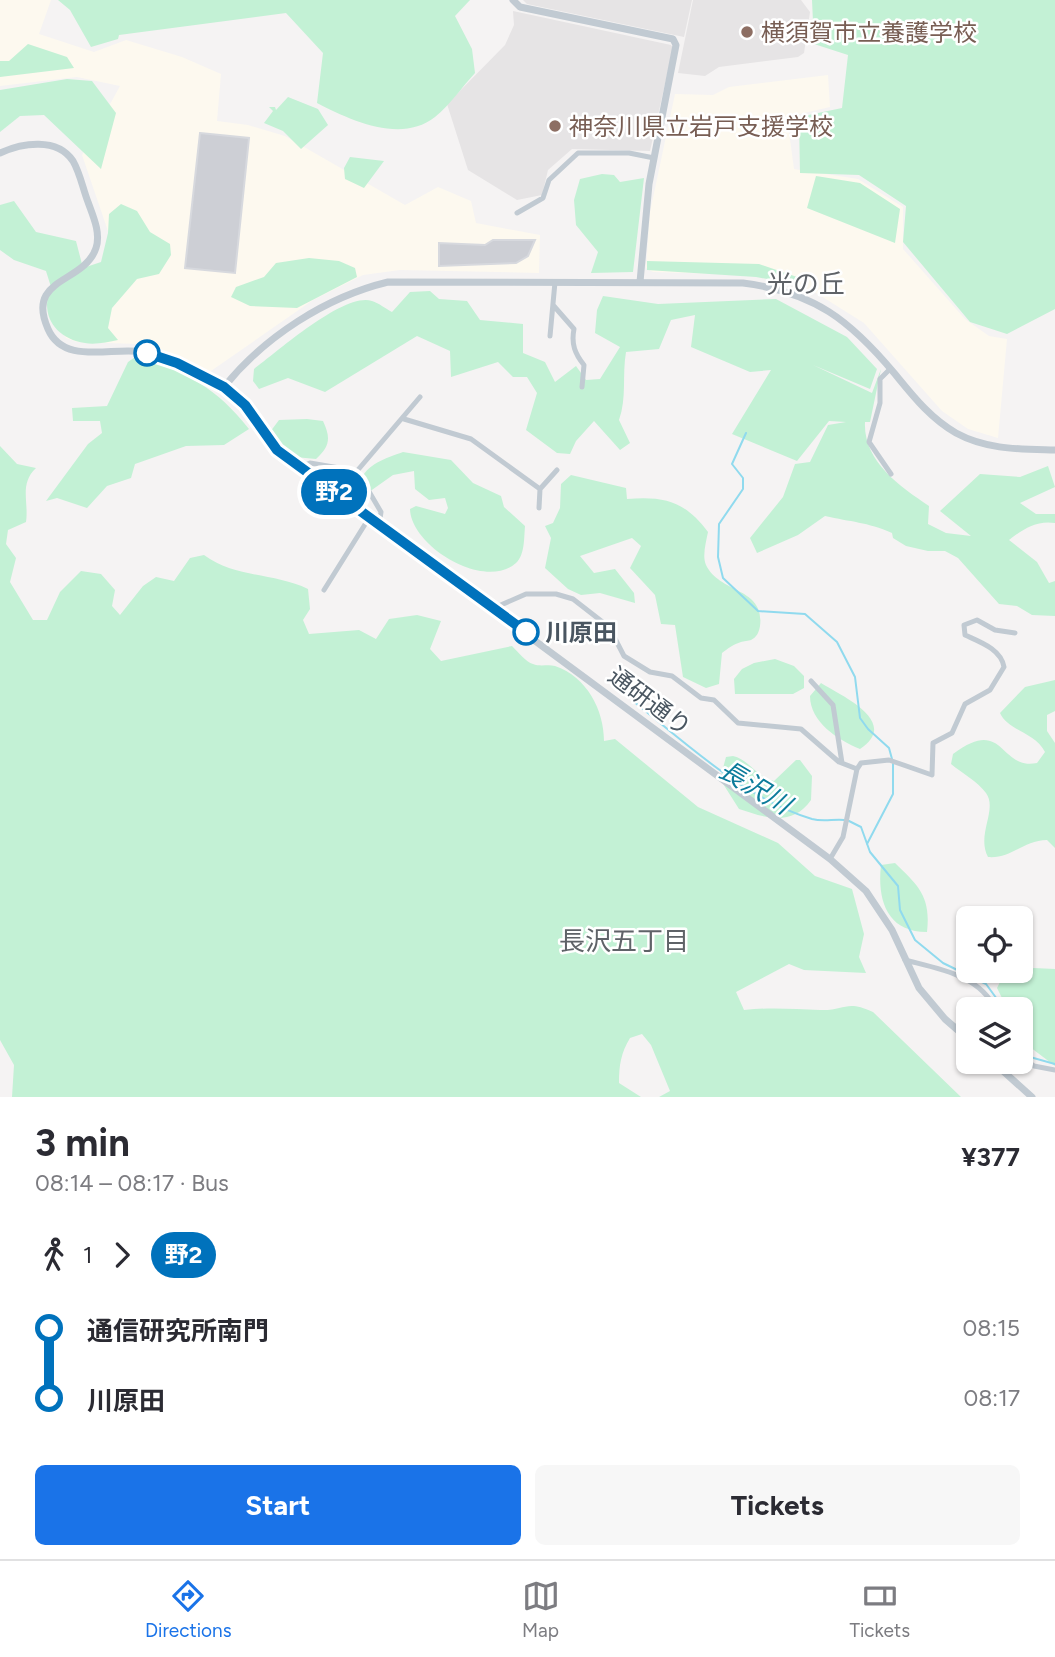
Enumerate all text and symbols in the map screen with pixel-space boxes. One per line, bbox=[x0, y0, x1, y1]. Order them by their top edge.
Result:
place label: 横須賀市立養護学校 bbox=[761, 18, 977, 47]
marker: 横須賀市立養護学校 bbox=[739, 24, 755, 40]
place label: 神奈川県立岩戸支援学校 bbox=[569, 112, 833, 141]
marker: 神奈川県立岩戸支援学校 bbox=[547, 118, 563, 134]
district label: 光の丘 bbox=[767, 268, 845, 300]
unlabelled marker bbox=[134, 340, 160, 366]
line badge: 野2 bbox=[302, 469, 366, 515]
text: 野2 bbox=[315, 477, 353, 506]
place label: 川原田 bbox=[545, 618, 617, 647]
marker: 川原田 bbox=[513, 619, 539, 645]
street label: 通研通り bbox=[603, 661, 697, 741]
water label: 長沢川 bbox=[713, 753, 799, 822]
map controls bbox=[956, 906, 1033, 1074]
button: locate bbox=[956, 906, 1033, 983]
district label: 長沢五丁目 bbox=[559, 925, 689, 957]
button: layers bbox=[956, 997, 1033, 1074]
text: 3 min bbox=[35, 1120, 130, 1166]
text: ¥377 bbox=[961, 1141, 1020, 1173]
text: 08:14 – 08:17 · Bus bbox=[35, 1169, 229, 1197]
icon: walk bbox=[35, 1236, 73, 1274]
icon: forward bbox=[103, 1236, 141, 1274]
text: 野2 bbox=[165, 1240, 202, 1269]
text: 1 bbox=[83, 1241, 93, 1269]
text: 08:15 bbox=[963, 1314, 1020, 1342]
text: 通信研究所南門 bbox=[87, 1315, 269, 1347]
text: 08:17 bbox=[963, 1384, 1020, 1412]
text: 川原田 bbox=[87, 1385, 165, 1417]
button: Start bbox=[35, 1465, 521, 1545]
button: Tickets bbox=[535, 1465, 1020, 1545]
tab: Directions bbox=[145, 1577, 232, 1642]
tab: Map bbox=[522, 1577, 560, 1642]
tab: Tickets bbox=[849, 1577, 910, 1642]

